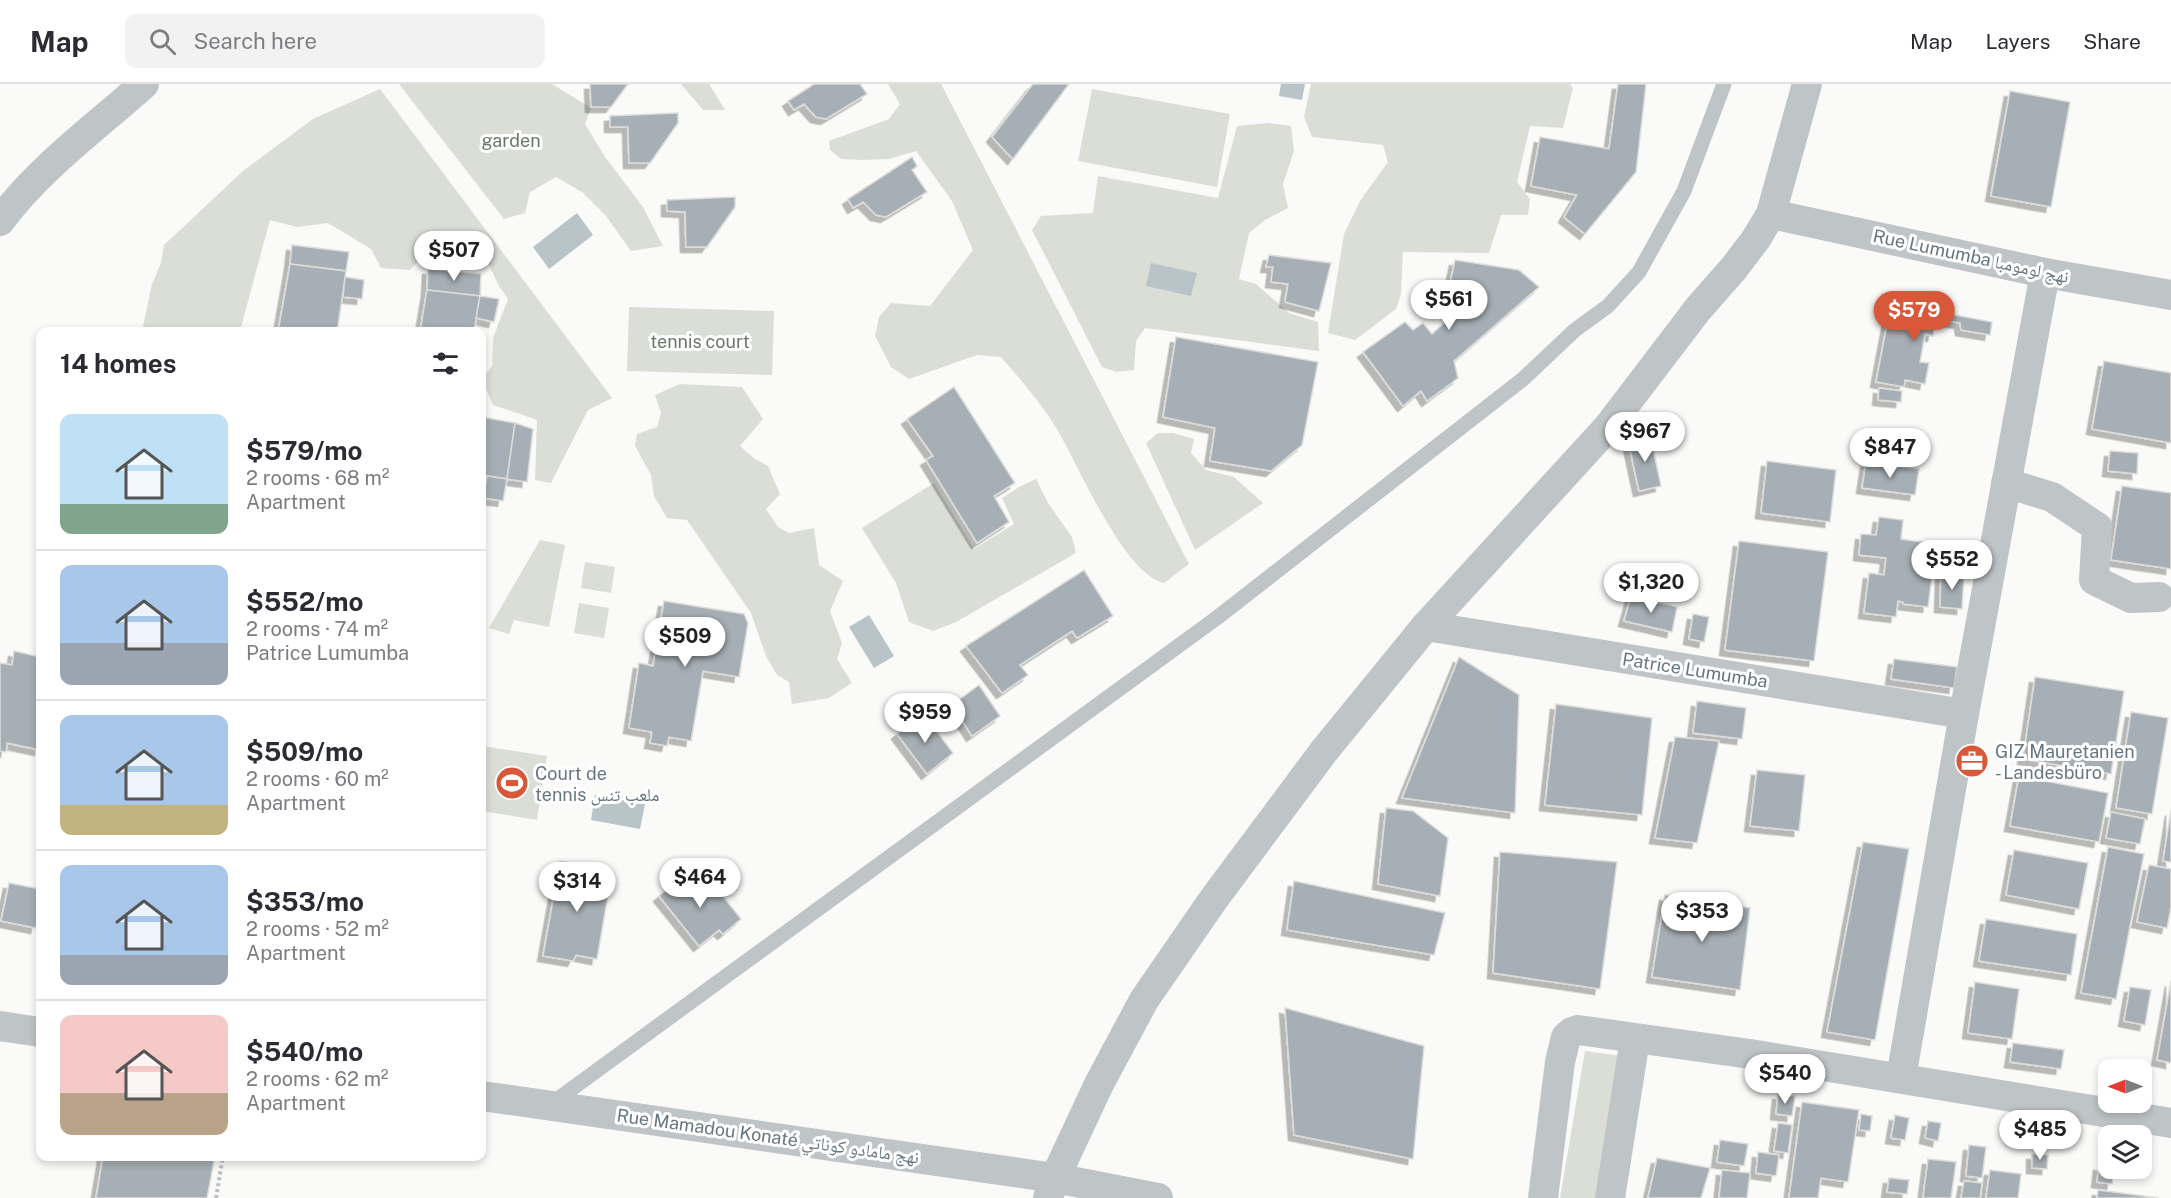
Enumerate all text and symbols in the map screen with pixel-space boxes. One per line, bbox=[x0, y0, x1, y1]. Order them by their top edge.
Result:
search box bbox=[125, 14, 545, 68]
text: Map bbox=[30, 25, 89, 58]
icon: search bbox=[146, 25, 179, 58]
text: Search here bbox=[194, 28, 317, 54]
text: Map bbox=[1910, 29, 1953, 54]
text: Layers bbox=[1986, 29, 2050, 54]
text: Share bbox=[2083, 29, 2141, 54]
park label: garden bbox=[481, 130, 541, 151]
street label: Rue Lumumba نهج لومومبا bbox=[1871, 225, 2071, 289]
pin: $507 bbox=[418, 231, 490, 282]
text: $507 bbox=[428, 238, 480, 262]
pin: $561 bbox=[1413, 280, 1485, 331]
text: $561 bbox=[1425, 287, 1473, 311]
pin: $579 bbox=[1878, 291, 1950, 342]
text: $579 bbox=[1888, 298, 1940, 322]
park label: tennis court bbox=[650, 331, 750, 352]
icon: filters bbox=[429, 347, 462, 380]
text: 14 homes bbox=[60, 348, 176, 379]
pin: $967 bbox=[1609, 412, 1681, 463]
text: $967 bbox=[1619, 419, 1671, 443]
pin: $847 bbox=[1854, 428, 1926, 479]
text: $579/mo bbox=[246, 435, 363, 466]
text: $847 bbox=[1864, 435, 1916, 459]
icon: home bbox=[108, 438, 180, 510]
text: 2 rooms · 68 m² bbox=[246, 466, 389, 490]
text: Apartment bbox=[246, 490, 346, 514]
pin: $552 bbox=[1916, 540, 1988, 591]
text: $552 bbox=[1925, 547, 1979, 571]
pin: $1,320 bbox=[1602, 563, 1700, 614]
text: $1,320 bbox=[1618, 570, 1684, 594]
text: $552/mo bbox=[246, 586, 363, 617]
icon: home bbox=[108, 589, 180, 661]
text: 2 rooms · 74 m² bbox=[246, 617, 388, 641]
pin: $509 bbox=[649, 617, 721, 668]
text: $509 bbox=[658, 624, 712, 648]
text: Patrice Lumumba bbox=[246, 641, 409, 665]
street label: Patrice Lumumba bbox=[1621, 648, 1769, 692]
pin: $959 bbox=[889, 693, 961, 744]
text: $959 bbox=[898, 700, 952, 724]
text: $509/mo bbox=[246, 736, 363, 767]
icon: home bbox=[108, 739, 180, 811]
place label: GIZ Mauretanien - Landesbüro bbox=[1995, 741, 2135, 783]
office icon: GIZ Mauretanien - Landesbüro bbox=[1954, 743, 1990, 779]
place label: Court de tennis ملعب تنس bbox=[535, 763, 660, 806]
sports icon: Court de tennis ملعب تنس bbox=[494, 765, 530, 801]
text: 2 rooms · 60 m² bbox=[246, 767, 389, 791]
text: Apartment bbox=[246, 791, 346, 815]
pin: $464 bbox=[664, 858, 736, 909]
pin: $314 bbox=[541, 862, 613, 913]
text: $464 bbox=[674, 865, 727, 889]
text: $314 bbox=[553, 869, 601, 893]
text: $353/mo bbox=[246, 886, 364, 917]
icon: home bbox=[108, 889, 180, 961]
pin: $353 bbox=[1666, 892, 1738, 943]
text: $353 bbox=[1675, 899, 1729, 923]
text: 2 rooms · 52 m² bbox=[246, 917, 389, 941]
text: Apartment bbox=[246, 941, 346, 965]
text: $540/mo bbox=[246, 1036, 363, 1067]
icon: home bbox=[108, 1039, 180, 1111]
pin: $540 bbox=[1749, 1054, 1821, 1105]
north arrow bbox=[2098, 1059, 2152, 1113]
map controls bbox=[2098, 1059, 2152, 1179]
text: $540 bbox=[1758, 1061, 1812, 1085]
text: 2 rooms · 62 m² bbox=[246, 1067, 388, 1091]
text: Apartment bbox=[246, 1091, 346, 1115]
street label: Rue Mamadou Konaté نهج مامادو كوناتي bbox=[615, 1104, 920, 1172]
pin: $485 bbox=[2004, 1110, 2076, 1161]
text: $485 bbox=[2013, 1117, 2067, 1141]
button: layers bbox=[2098, 1125, 2152, 1179]

